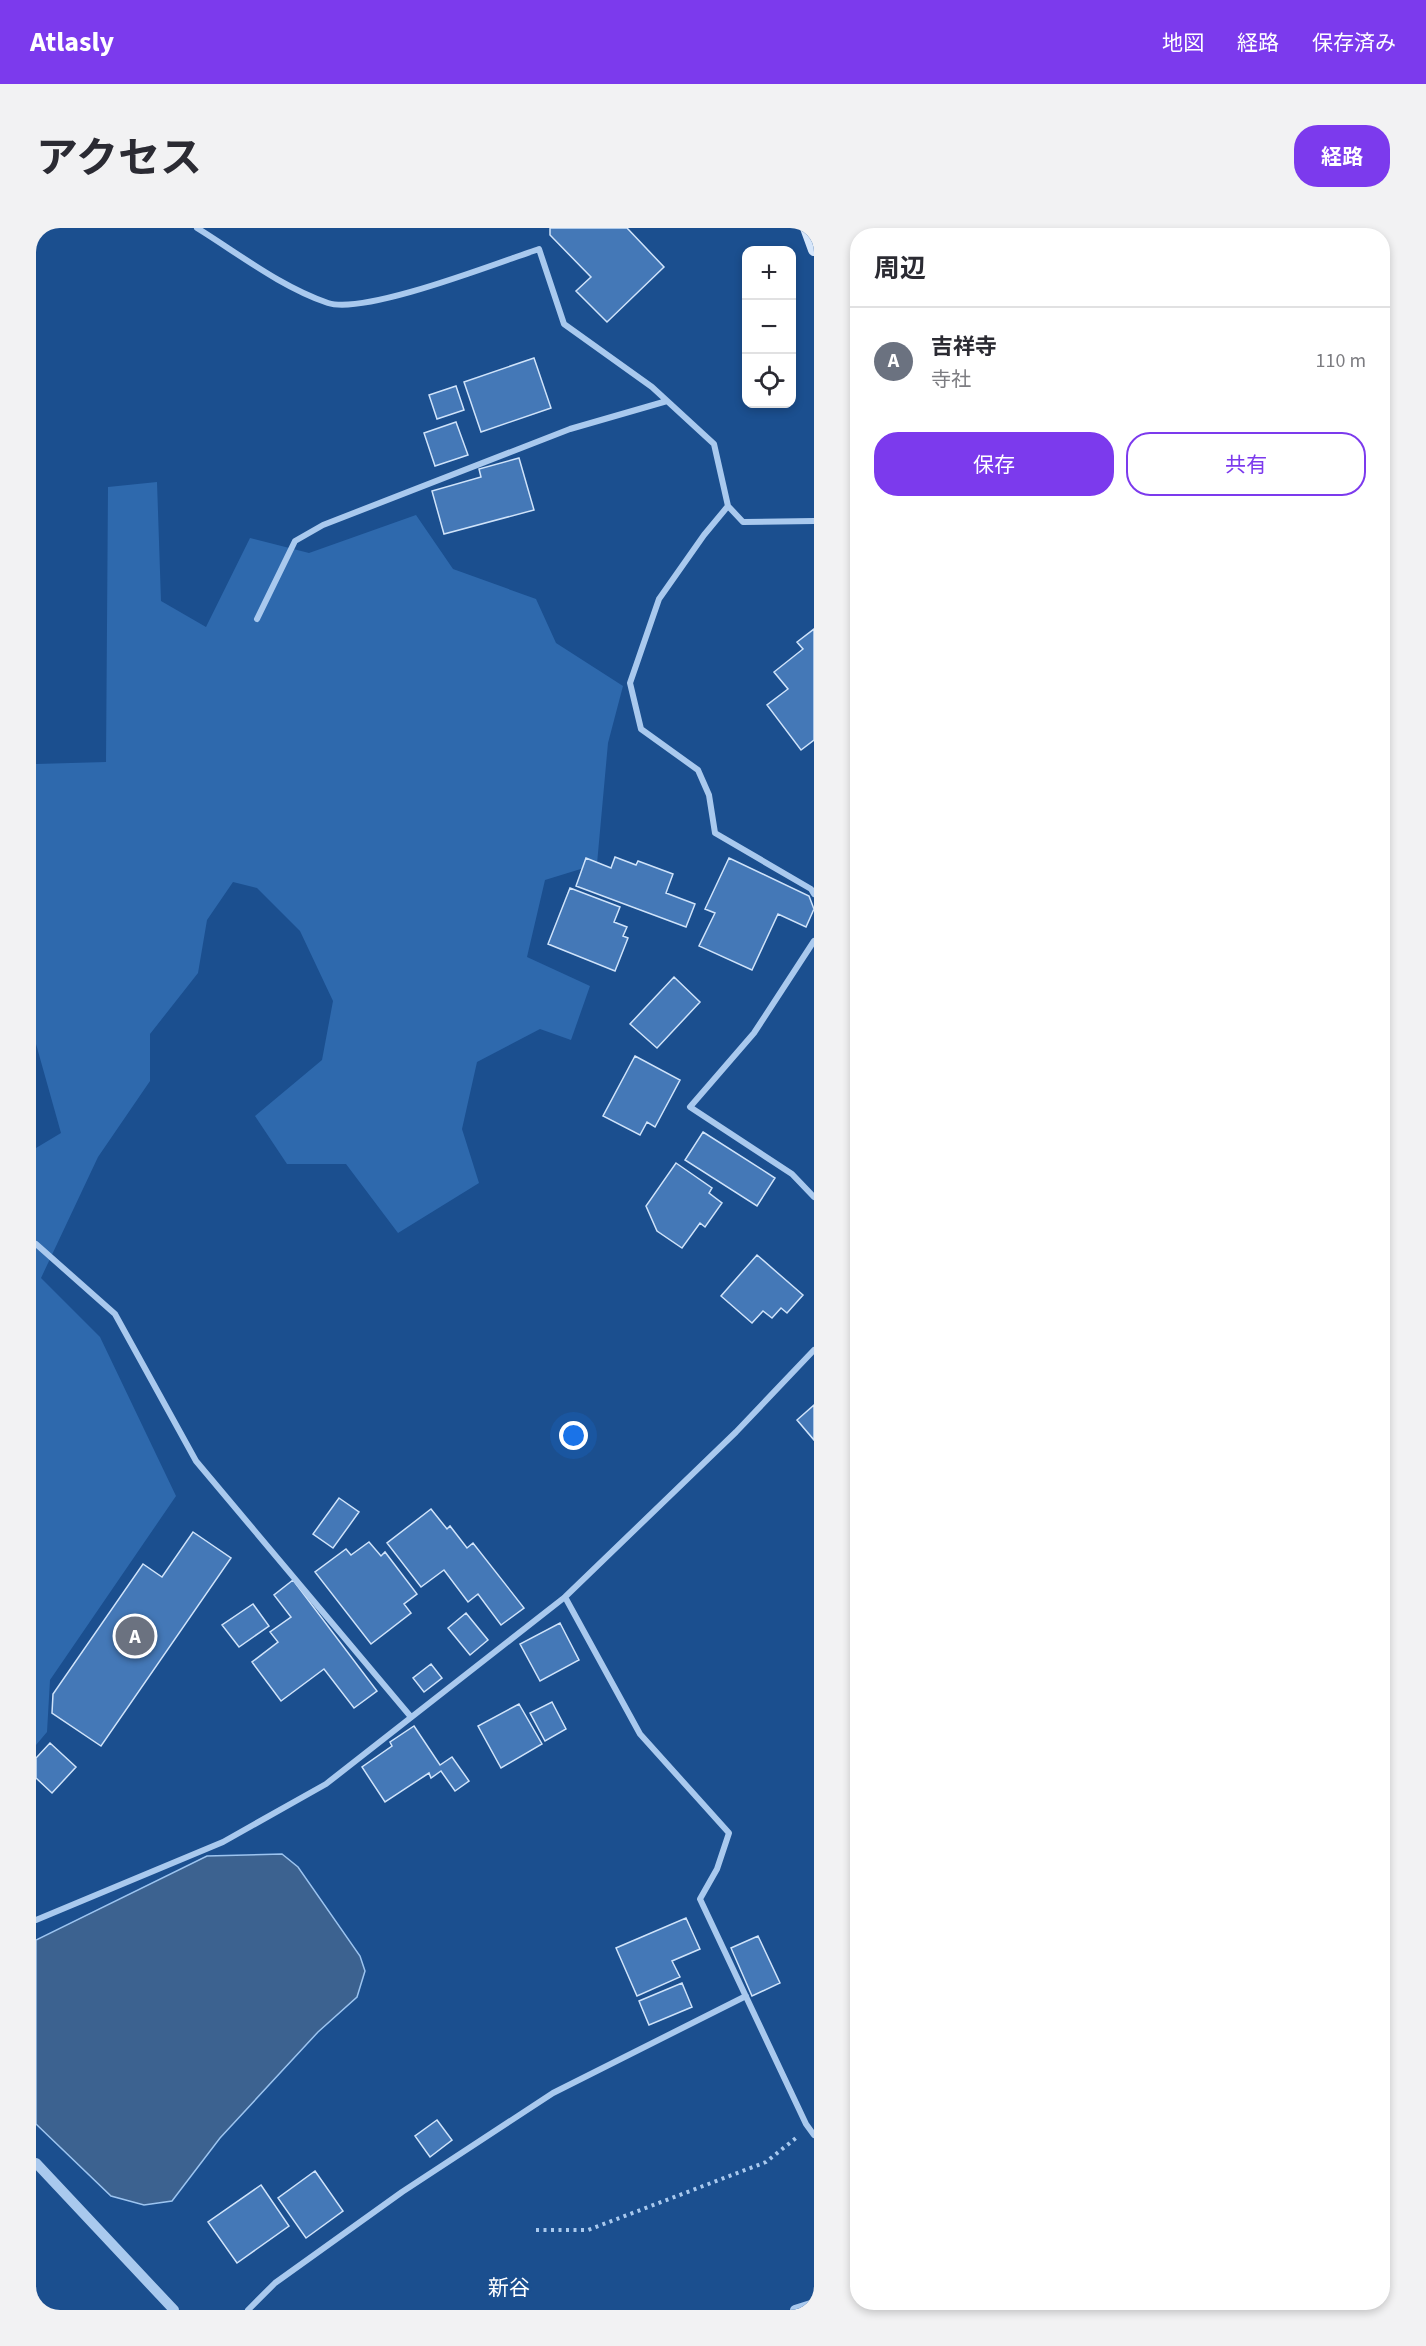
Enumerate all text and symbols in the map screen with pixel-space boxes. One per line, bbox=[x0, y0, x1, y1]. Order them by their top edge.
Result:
text: Atlasly bbox=[30, 22, 114, 62]
text: 地図 bbox=[1162, 28, 1204, 58]
text: 経路 bbox=[1237, 28, 1279, 58]
text: 保存済み bbox=[1312, 28, 1396, 58]
button: 経路 bbox=[1294, 125, 1390, 187]
text: アクセス bbox=[36, 129, 202, 189]
map controls bbox=[742, 246, 796, 408]
button: + bbox=[742, 246, 796, 300]
text: 周辺 bbox=[874, 250, 926, 287]
button: − bbox=[742, 300, 796, 354]
text: 吉祥寺 bbox=[931, 331, 997, 363]
text: A bbox=[888, 347, 899, 375]
text: 110 m bbox=[1316, 347, 1366, 375]
button: locate bbox=[742, 354, 796, 408]
text: 寺社 bbox=[931, 366, 971, 394]
button: 保存 bbox=[874, 432, 1114, 496]
button: 共有 bbox=[1126, 432, 1366, 496]
your location bbox=[559, 1421, 588, 1450]
pin: A bbox=[116, 1614, 154, 1658]
district label: 新谷 bbox=[488, 2273, 530, 2303]

